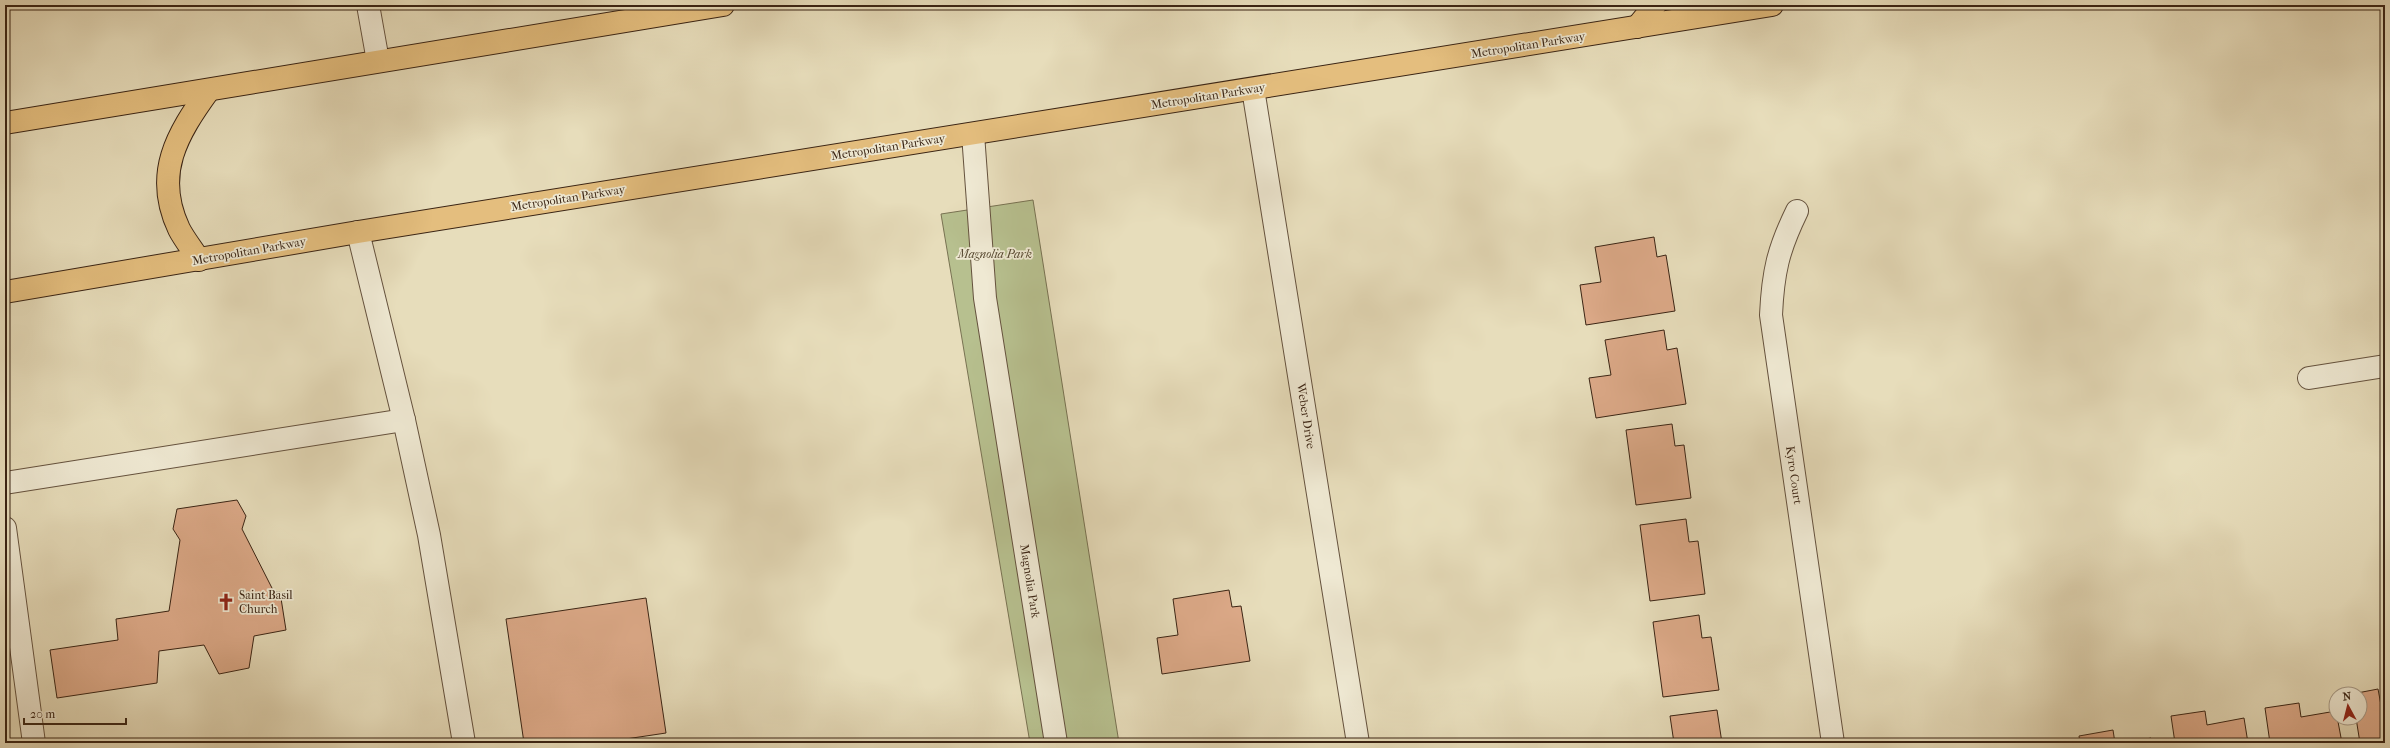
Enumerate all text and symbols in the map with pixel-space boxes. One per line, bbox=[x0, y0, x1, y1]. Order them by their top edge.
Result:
street label: Metropolitan Parkway bbox=[1470, 29, 1587, 61]
street label: Metropolitan Parkway bbox=[1150, 80, 1267, 112]
street label: Metropolitan Parkway bbox=[830, 131, 947, 163]
street label: Metropolitan Parkway bbox=[510, 182, 627, 214]
street label: Metropolitan Parkway bbox=[191, 234, 308, 268]
park label: Magnolia Park bbox=[957, 247, 1032, 261]
street label: Weber Drive bbox=[1294, 381, 1318, 450]
street label: Kyro Court bbox=[1783, 445, 1805, 506]
street label: Magnolia Park bbox=[1017, 543, 1043, 620]
place label: Saint Basil Church bbox=[239, 588, 293, 616]
church icon: Saint Basil Church bbox=[216, 592, 236, 612]
north arrow bbox=[2328, 686, 2368, 726]
text: N bbox=[2342, 690, 2352, 704]
scale bar bbox=[24, 700, 126, 726]
text: 20 m bbox=[30, 707, 55, 721]

